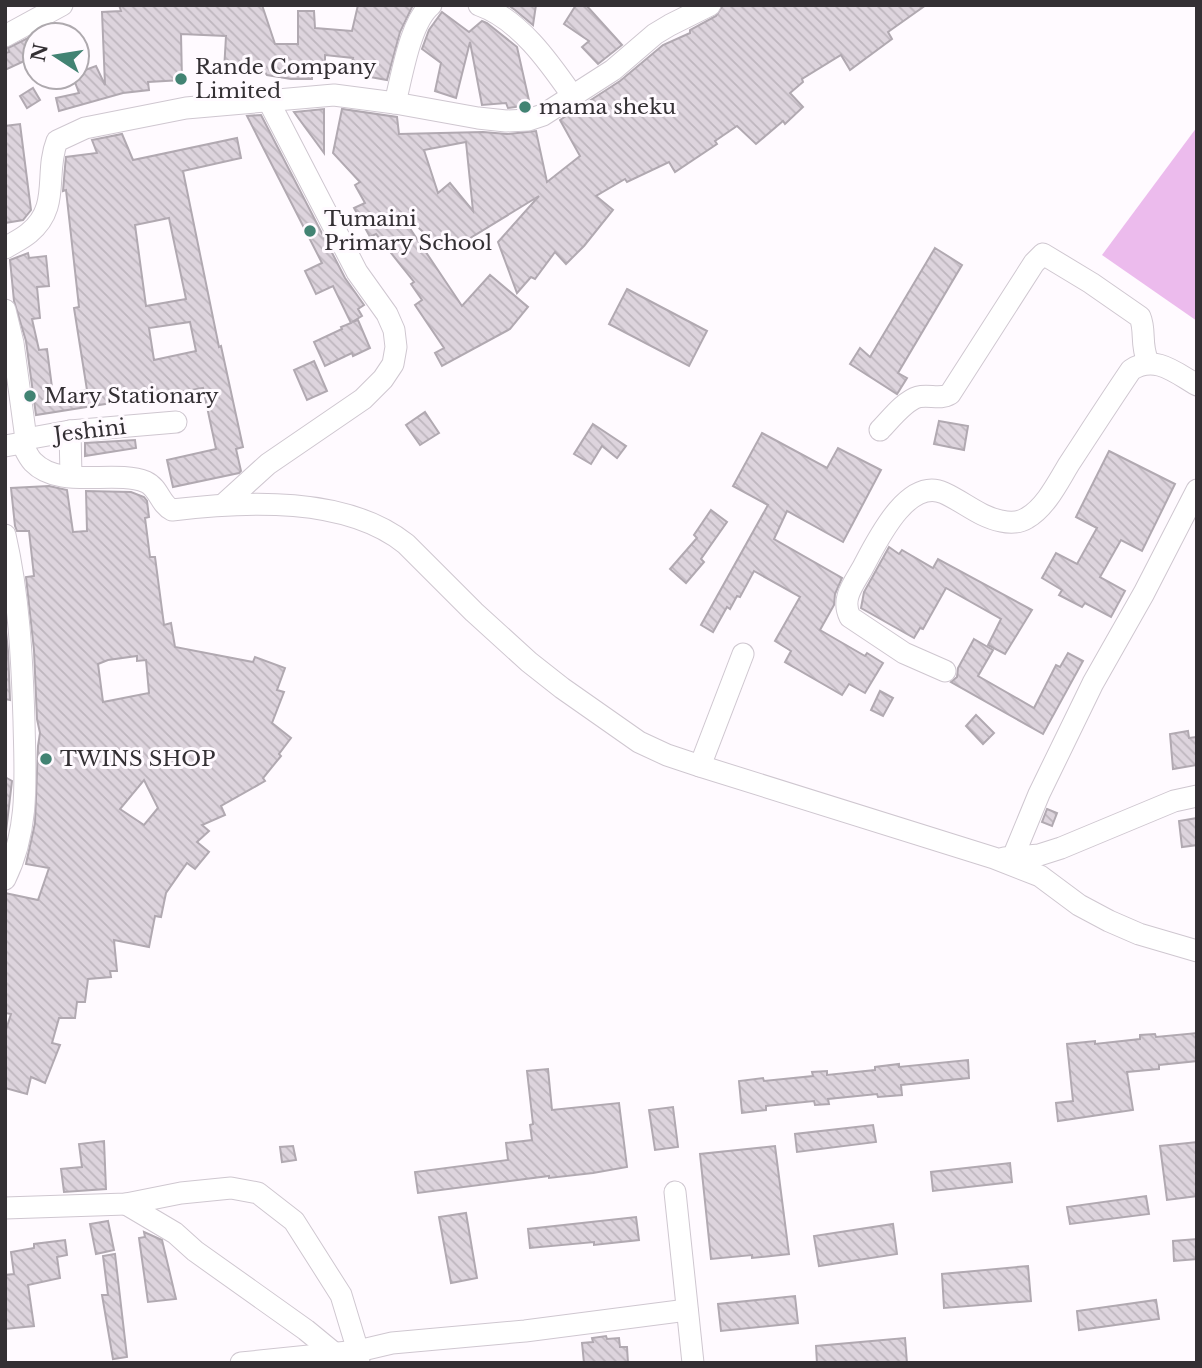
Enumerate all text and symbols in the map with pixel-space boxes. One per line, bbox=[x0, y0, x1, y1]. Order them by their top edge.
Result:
north arrow bbox=[21, 21, 91, 91]
text: N bbox=[27, 41, 53, 64]
place label: Rande Company Limited bbox=[195, 54, 377, 104]
marker: Rande Company Limited bbox=[173, 71, 189, 87]
place label: mama sheku bbox=[539, 94, 676, 120]
marker: mama sheku bbox=[517, 99, 533, 115]
place label: Tumaini Primary School bbox=[324, 206, 492, 256]
marker: Tumaini Primary School bbox=[302, 223, 318, 239]
place label: Mary Stationary bbox=[44, 383, 219, 409]
marker: Mary Stationary bbox=[22, 388, 38, 404]
street label: Jeshini bbox=[49, 414, 128, 449]
place label: TWINS SHOP bbox=[60, 746, 215, 772]
marker: TWINS SHOP bbox=[38, 751, 54, 767]

